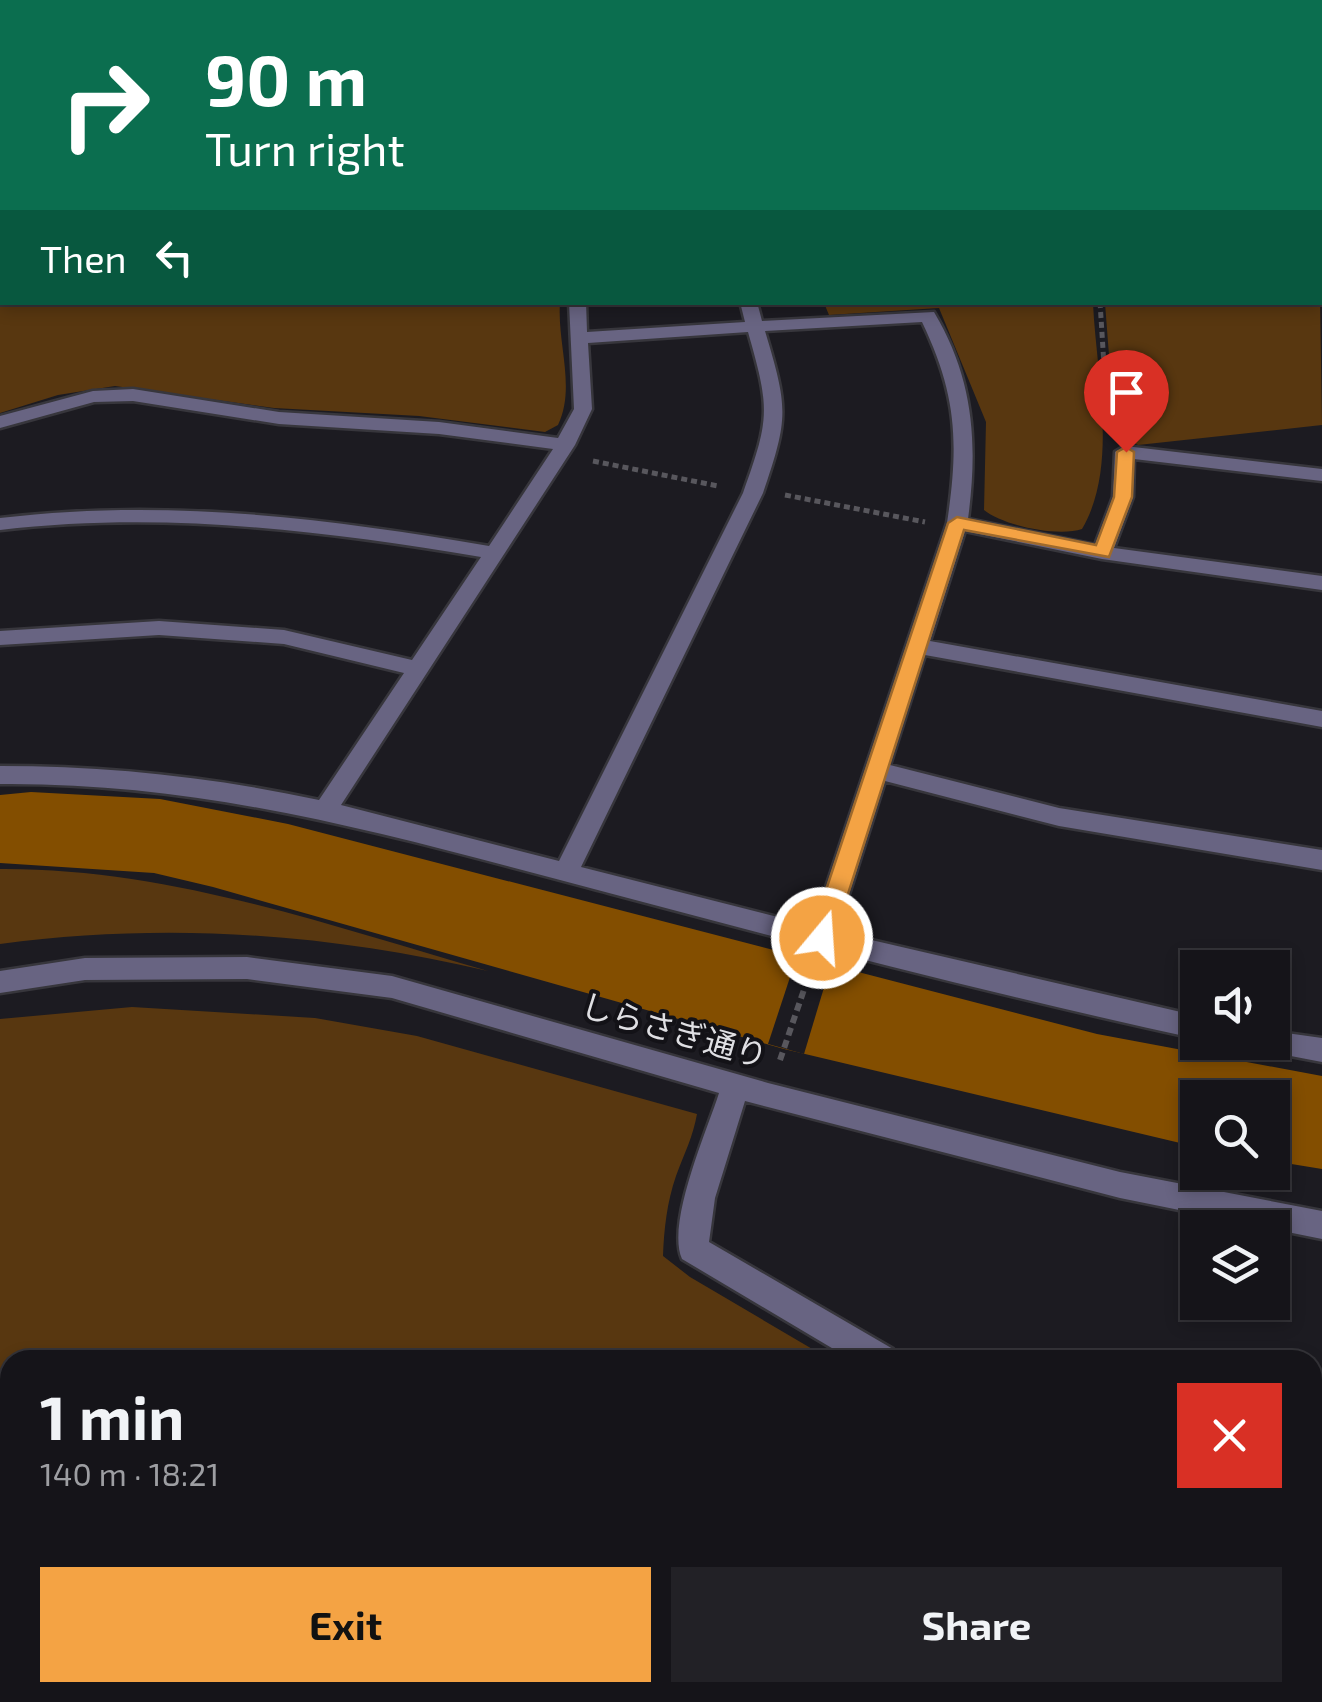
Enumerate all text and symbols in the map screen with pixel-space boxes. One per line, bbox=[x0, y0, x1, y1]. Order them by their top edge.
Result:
text: 90 m bbox=[205, 36, 367, 120]
icon: right bbox=[40, 40, 170, 170]
text: Turn right bbox=[205, 121, 405, 175]
icon: left bbox=[147, 230, 202, 285]
text: Then bbox=[40, 235, 127, 281]
pin bbox=[1084, 350, 1169, 453]
icon: arrive bbox=[1099, 365, 1154, 420]
position arrow bbox=[770, 886, 874, 990]
map controls bbox=[1180, 950, 1290, 1320]
button: sound bbox=[1180, 950, 1290, 1060]
street label: しらさぎ通り bbox=[577, 984, 772, 1074]
button: search bbox=[1180, 1080, 1290, 1190]
button: layers bbox=[1180, 1210, 1290, 1320]
text: 1 min bbox=[40, 1380, 184, 1452]
button: close bbox=[1177, 1383, 1282, 1488]
text: 140 m · 18:21 bbox=[40, 1454, 219, 1492]
button: Exit bbox=[40, 1567, 651, 1682]
button: Share bbox=[671, 1567, 1282, 1682]

